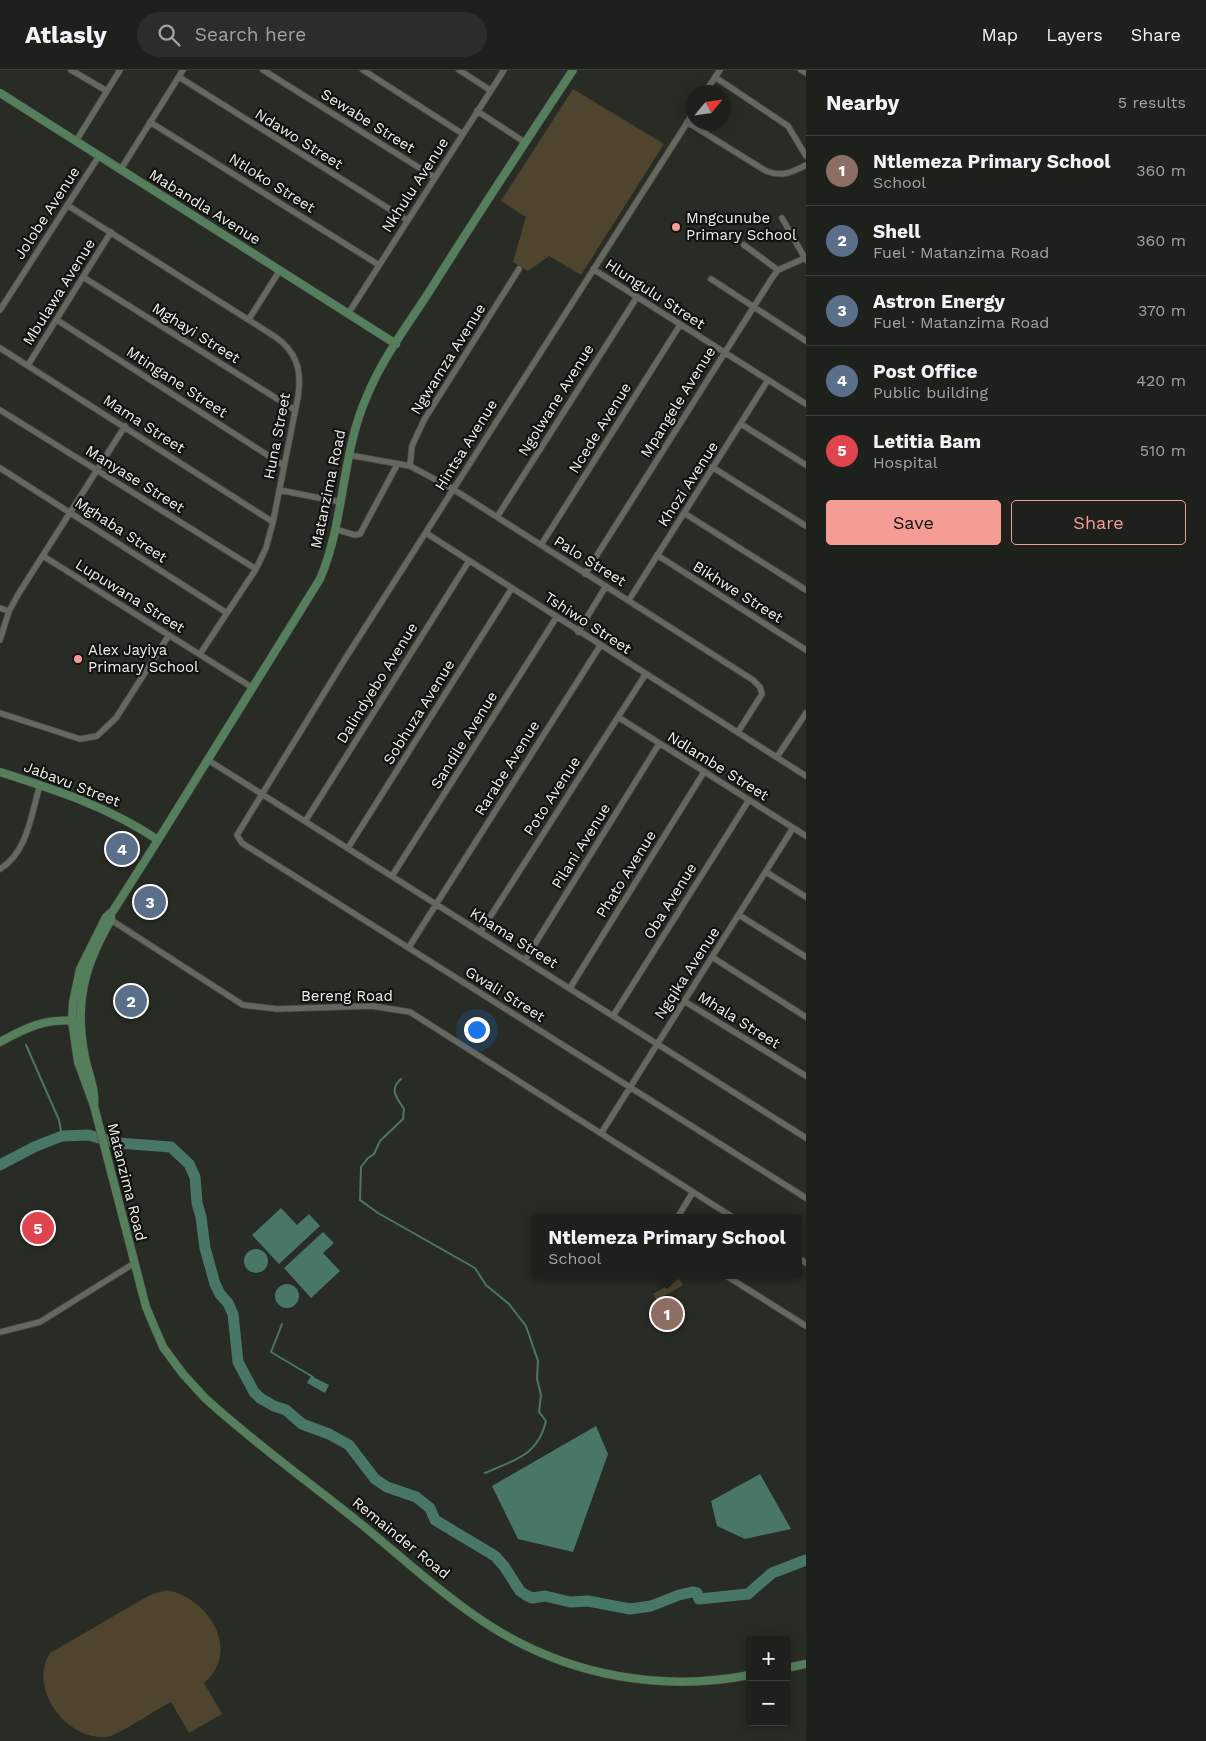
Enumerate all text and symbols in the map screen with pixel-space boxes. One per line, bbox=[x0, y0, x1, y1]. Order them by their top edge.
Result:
search box bbox=[137, 12, 487, 57]
text: Atlasly bbox=[25, 21, 107, 49]
icon: search bbox=[155, 21, 183, 49]
text: Search here bbox=[195, 23, 306, 46]
text: Map bbox=[981, 24, 1018, 45]
text: Layers bbox=[1046, 24, 1103, 45]
text: Share bbox=[1131, 24, 1181, 45]
street label: Sewabe Street bbox=[318, 85, 419, 157]
north arrow bbox=[686, 85, 731, 130]
text: Nearby bbox=[826, 90, 899, 115]
text: 5 results bbox=[1118, 93, 1186, 112]
street label: Ndawo Street bbox=[252, 105, 347, 174]
street label: Nkhulu Avenue bbox=[378, 134, 452, 236]
street label: Ntloko Street bbox=[226, 149, 319, 217]
text: Ntlemeza Primary School bbox=[873, 150, 1110, 173]
text: 1 bbox=[839, 161, 845, 180]
text: 360 m bbox=[1136, 161, 1186, 180]
street label: Jolobe Avenue bbox=[10, 163, 84, 263]
street label: Mabandla Avenue bbox=[146, 165, 264, 249]
text: School bbox=[873, 173, 926, 192]
place label: Mngcunube Primary School bbox=[686, 209, 797, 244]
text: Shell bbox=[873, 220, 920, 243]
marker: Mngcunube Primary School bbox=[670, 221, 682, 233]
text: 2 bbox=[837, 231, 847, 250]
text: 360 m bbox=[1136, 231, 1186, 250]
street label: Mbulawa Avenue bbox=[19, 235, 99, 349]
text: Fuel · Matanzima Road bbox=[873, 243, 1049, 262]
street label: Hlungulu Street bbox=[602, 255, 709, 333]
text: Astron Energy bbox=[873, 290, 1005, 313]
street label: Mghayi Street bbox=[149, 299, 244, 367]
street label: Ngwamza Avenue bbox=[407, 300, 489, 418]
text: 3 bbox=[837, 301, 847, 320]
text: 370 m bbox=[1138, 301, 1186, 320]
text: Fuel · Matanzima Road bbox=[873, 313, 1049, 332]
street label: Ngolwane Avenue bbox=[514, 341, 598, 459]
street label: Mtingane Street bbox=[123, 343, 232, 422]
street label: Mpangele Avenue bbox=[637, 343, 719, 461]
text: Post Office bbox=[873, 360, 977, 383]
text: 4 bbox=[837, 371, 847, 390]
text: 420 m bbox=[1136, 371, 1186, 390]
street label: Ncede Avenue bbox=[565, 379, 635, 477]
text: Public building bbox=[873, 383, 988, 402]
street label: Huna Street bbox=[260, 390, 294, 481]
street label: Mama Street bbox=[100, 391, 189, 458]
street label: Hintsa Avenue bbox=[431, 396, 501, 494]
street label: Matanzima Road bbox=[307, 428, 349, 550]
text: Letitia Bam bbox=[873, 430, 981, 453]
street label: Khozi Avenue bbox=[654, 438, 722, 530]
street label: Manyase Street bbox=[82, 441, 188, 517]
text: 5 bbox=[837, 441, 847, 460]
text: 510 m bbox=[1140, 441, 1186, 460]
text: Hospital bbox=[873, 453, 938, 472]
street label: Mghaba Street bbox=[72, 494, 171, 567]
button: Save bbox=[826, 500, 1001, 545]
button: Share bbox=[1011, 500, 1186, 545]
street label: Palo Street bbox=[551, 532, 630, 591]
street label: Lupuwana Street bbox=[72, 555, 188, 637]
street label: Bikhwe Street bbox=[690, 557, 787, 627]
street label: Tshiwo Street bbox=[541, 588, 636, 658]
street label: Dalindyebo Avenue bbox=[333, 619, 421, 747]
place label: Alex Jayiya Primary School bbox=[88, 641, 199, 676]
marker: Alex Jayiya Primary School bbox=[72, 653, 84, 665]
street label: Sobhuza Avenue bbox=[379, 656, 459, 768]
street label: Sandile Avenue bbox=[427, 688, 501, 792]
street label: Rarabe Avenue bbox=[471, 717, 543, 819]
street label: Ndlambe Street bbox=[664, 728, 773, 805]
street label: Poto Avenue bbox=[520, 753, 584, 839]
street label: Jabavu Street bbox=[21, 757, 123, 811]
street label: Pilani Avenue bbox=[548, 800, 614, 892]
street label: Phato Avenue bbox=[592, 827, 660, 921]
pin: 4 bbox=[106, 830, 138, 868]
street label: Oba Avenue bbox=[640, 860, 700, 942]
pin: 3 bbox=[134, 883, 166, 921]
street label: Khama Street bbox=[467, 904, 562, 973]
street label: Ngqika Avenue bbox=[651, 924, 723, 1022]
street label: Gwali Street bbox=[462, 962, 549, 1026]
pin: 2 bbox=[115, 982, 147, 1020]
street label: Bereng Road bbox=[301, 987, 393, 1005]
street label: Mhala Street bbox=[695, 988, 784, 1053]
your location bbox=[464, 1017, 490, 1043]
street label: Matanzima Road bbox=[104, 1121, 150, 1243]
pin: 5 bbox=[22, 1209, 54, 1247]
popup bbox=[532, 1214, 802, 1279]
text: Ntlemeza Primary School bbox=[548, 1226, 786, 1249]
text: School bbox=[548, 1249, 601, 1268]
pin: 1 bbox=[651, 1295, 683, 1333]
street label: Remainder Road bbox=[349, 1493, 453, 1583]
map controls bbox=[746, 1636, 791, 1726]
button: + bbox=[746, 1636, 791, 1681]
button: − bbox=[746, 1681, 791, 1726]

